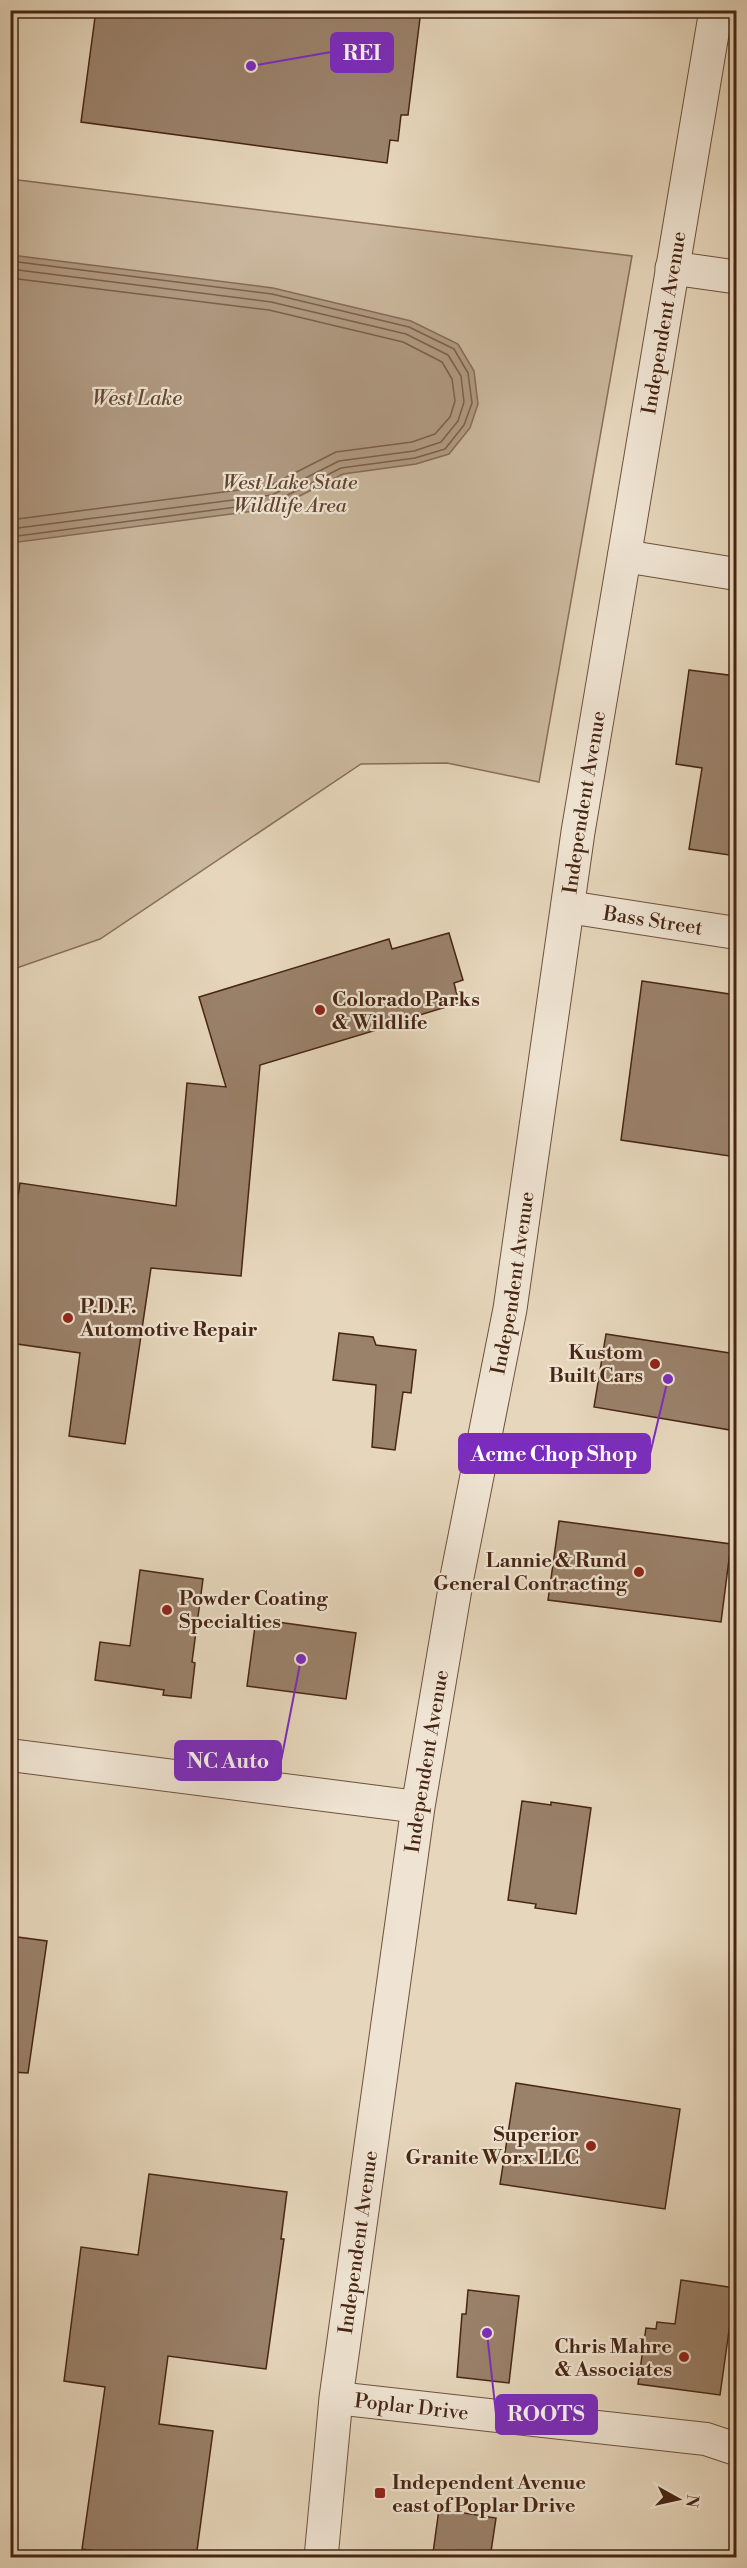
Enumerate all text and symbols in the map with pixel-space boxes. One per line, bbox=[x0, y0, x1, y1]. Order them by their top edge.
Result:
callout: REI bbox=[331, 33, 393, 72]
text: REI bbox=[343, 41, 381, 67]
street label: Independent Avenue bbox=[637, 230, 693, 416]
water label: West Lake bbox=[92, 386, 182, 412]
park label: West Lake State Wildlife Area bbox=[223, 471, 358, 519]
street label: Independent Avenue bbox=[558, 709, 612, 896]
street label: Bass Street bbox=[600, 901, 704, 942]
place label: Colorado Parks & Wildlife bbox=[332, 988, 480, 1036]
marker: Colorado Parks & Wildlife bbox=[313, 1003, 327, 1017]
street label: Independent Avenue bbox=[486, 1190, 541, 1377]
place label: P.D.F. Automotive Repair bbox=[79, 1295, 258, 1343]
marker: P.D.F. Automotive Repair bbox=[61, 1311, 75, 1325]
place label: Kustom Built Cars bbox=[549, 1341, 643, 1389]
marker: Kustom Built Cars bbox=[648, 1357, 662, 1371]
callout: Acme Chop Shop bbox=[459, 1434, 650, 1473]
text: Acme Chop Shop bbox=[470, 1442, 638, 1468]
place label: Lannie & Rund General Contracting bbox=[433, 1549, 628, 1597]
marker: Lannie & Rund General Contracting bbox=[632, 1565, 646, 1579]
place label: Powder Coating Specialties bbox=[179, 1587, 328, 1635]
marker: Powder Coating Specialties bbox=[160, 1603, 174, 1617]
street label: Independent Avenue bbox=[401, 1668, 455, 1854]
callout: NC Auto bbox=[175, 1741, 281, 1780]
text: NC Auto bbox=[187, 1749, 269, 1775]
place label: Superior Granite Worx LLC bbox=[406, 2123, 579, 2171]
marker: Superior Granite Worx LLC bbox=[584, 2139, 598, 2153]
street label: Independent Avenue bbox=[334, 2149, 384, 2336]
place label: Chris Mahre & Associates bbox=[554, 2335, 672, 2383]
marker: Chris Mahre & Associates bbox=[677, 2350, 691, 2364]
street label: Poplar Drive bbox=[353, 2389, 470, 2427]
callout: ROOTS bbox=[496, 2395, 597, 2434]
text: ROOTS bbox=[507, 2402, 585, 2428]
north arrow bbox=[648, 2469, 708, 2529]
place label: Independent Avenue east of Poplar Drive bbox=[392, 2471, 586, 2519]
marker: Independent Avenue east of Poplar Drive bbox=[373, 2486, 387, 2500]
text: N bbox=[681, 2493, 703, 2509]

